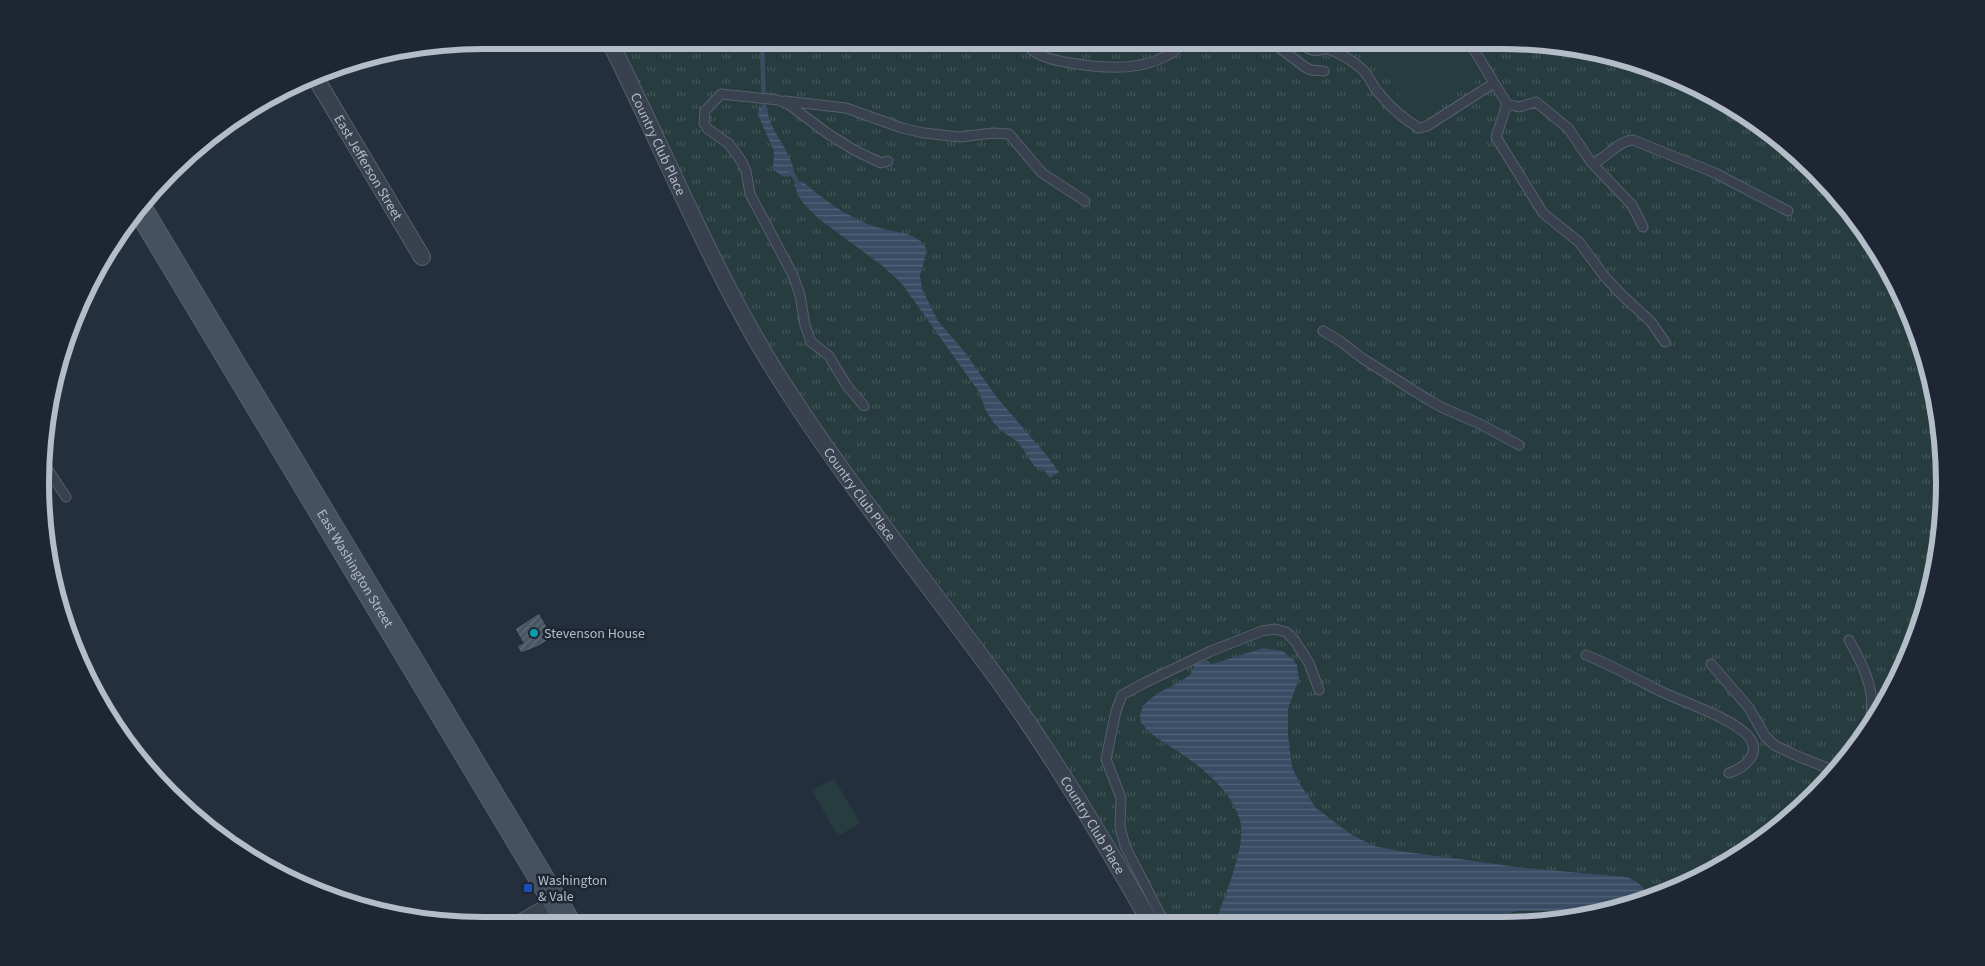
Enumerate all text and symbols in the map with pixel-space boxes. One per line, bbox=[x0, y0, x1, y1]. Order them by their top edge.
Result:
street label: Country Club Place bbox=[625, 89, 690, 199]
street label: East Jefferson Street bbox=[329, 111, 407, 225]
street label: Country Club Place bbox=[818, 444, 900, 546]
street label: East Washington Street bbox=[311, 506, 398, 632]
place label: Stevenson House bbox=[544, 624, 645, 644]
marker: Stevenson House bbox=[528, 627, 540, 639]
street label: Country Club Place bbox=[1055, 772, 1130, 878]
place label: Washington & Vale bbox=[538, 871, 607, 907]
marker: Washington & Vale bbox=[522, 882, 534, 894]

